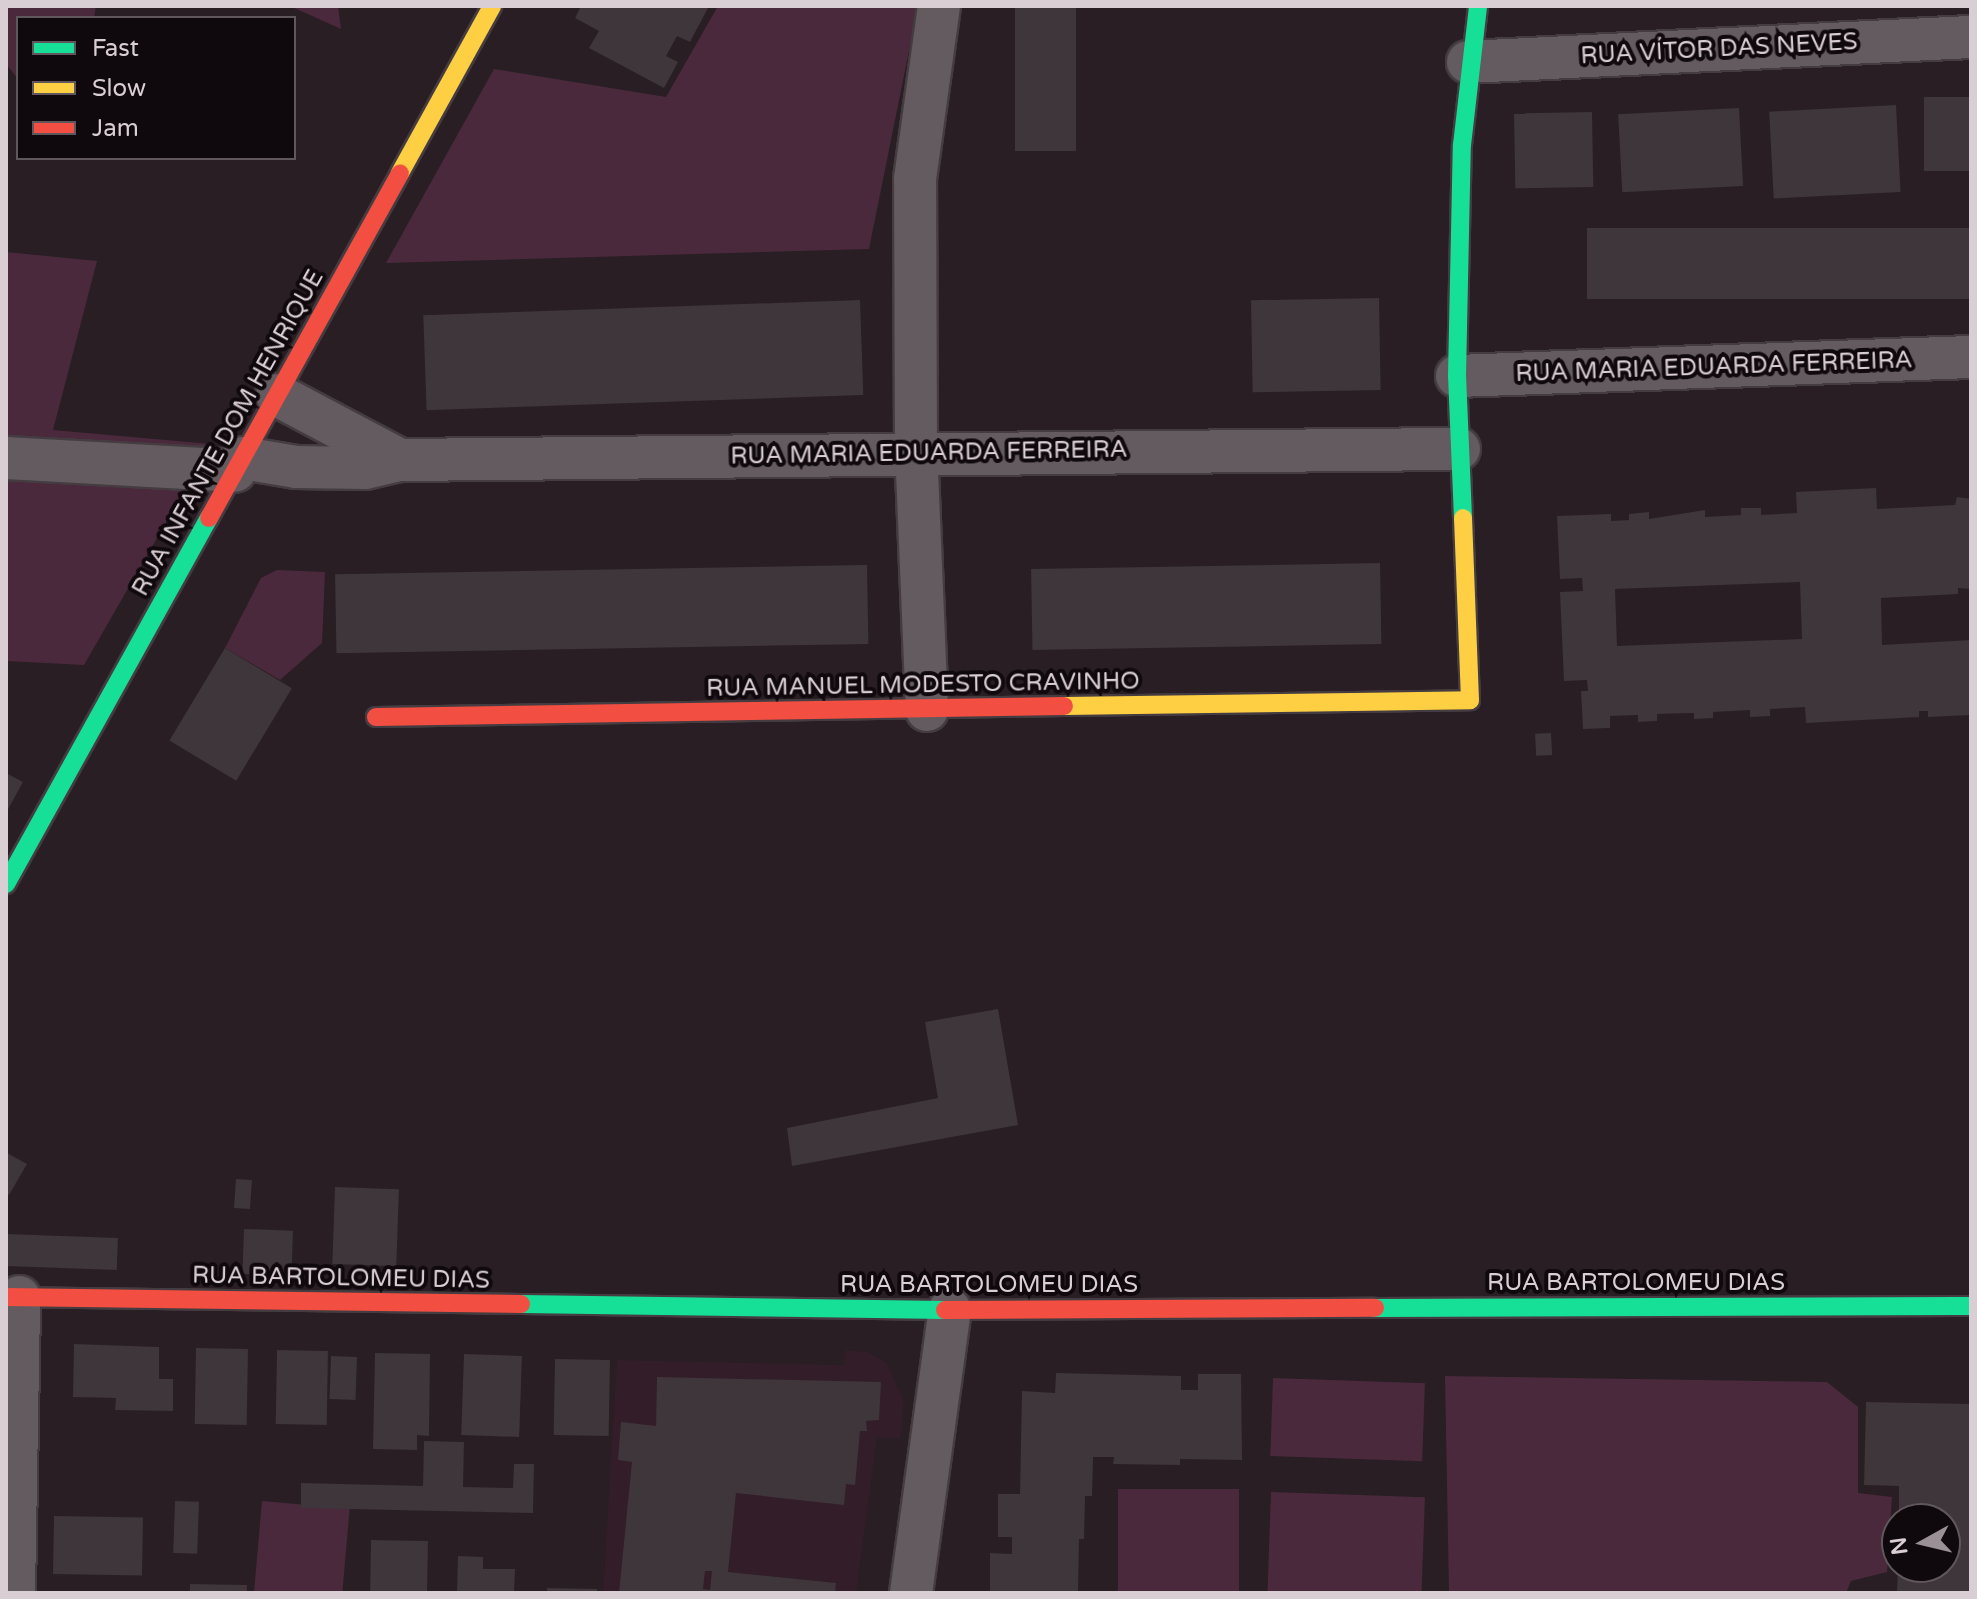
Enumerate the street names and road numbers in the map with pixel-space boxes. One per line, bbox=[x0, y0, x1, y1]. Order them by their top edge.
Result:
street label: RUA VÍTOR DAS NEVES bbox=[1580, 27, 1858, 71]
street label: RUA INFANTE DOM HENRIQUE bbox=[126, 265, 330, 601]
street label: RUA MARIA EDUARDA FERREIRA bbox=[1515, 346, 1913, 388]
street label: RUA MARIA EDUARDA FERREIRA bbox=[730, 435, 1128, 471]
street label: RUA MANUEL MODESTO CRAVINHO bbox=[706, 667, 1140, 703]
street label: RUA BARTOLOMEU DIAS bbox=[192, 1261, 490, 1295]
street label: RUA BARTOLOMEU DIAS bbox=[1487, 1269, 1785, 1297]
street label: RUA BARTOLOMEU DIAS bbox=[840, 1271, 1138, 1299]

